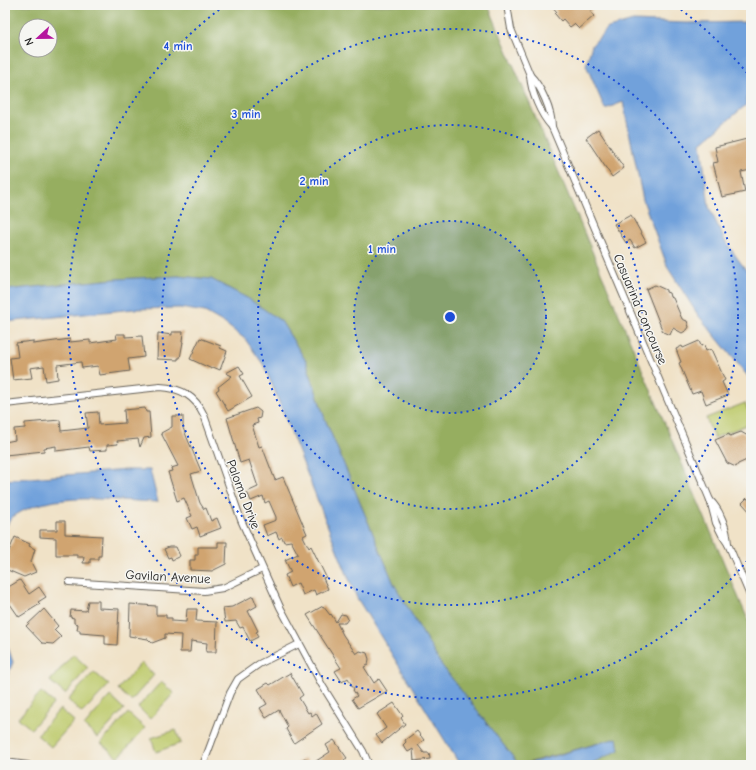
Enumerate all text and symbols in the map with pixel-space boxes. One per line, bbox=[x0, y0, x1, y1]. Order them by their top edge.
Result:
north arrow bbox=[18, 18, 58, 58]
text: N bbox=[22, 36, 37, 47]
text: 4 min bbox=[164, 39, 192, 53]
text: 3 min bbox=[231, 107, 261, 121]
text: 2 min bbox=[299, 174, 329, 188]
text: 1 min bbox=[368, 242, 396, 256]
street label: Casuarina Concourse bbox=[610, 252, 671, 367]
centre of rings bbox=[443, 310, 457, 324]
street label: Paloma Drive bbox=[223, 457, 264, 531]
street label: Gavilan Avenue bbox=[125, 567, 211, 586]

